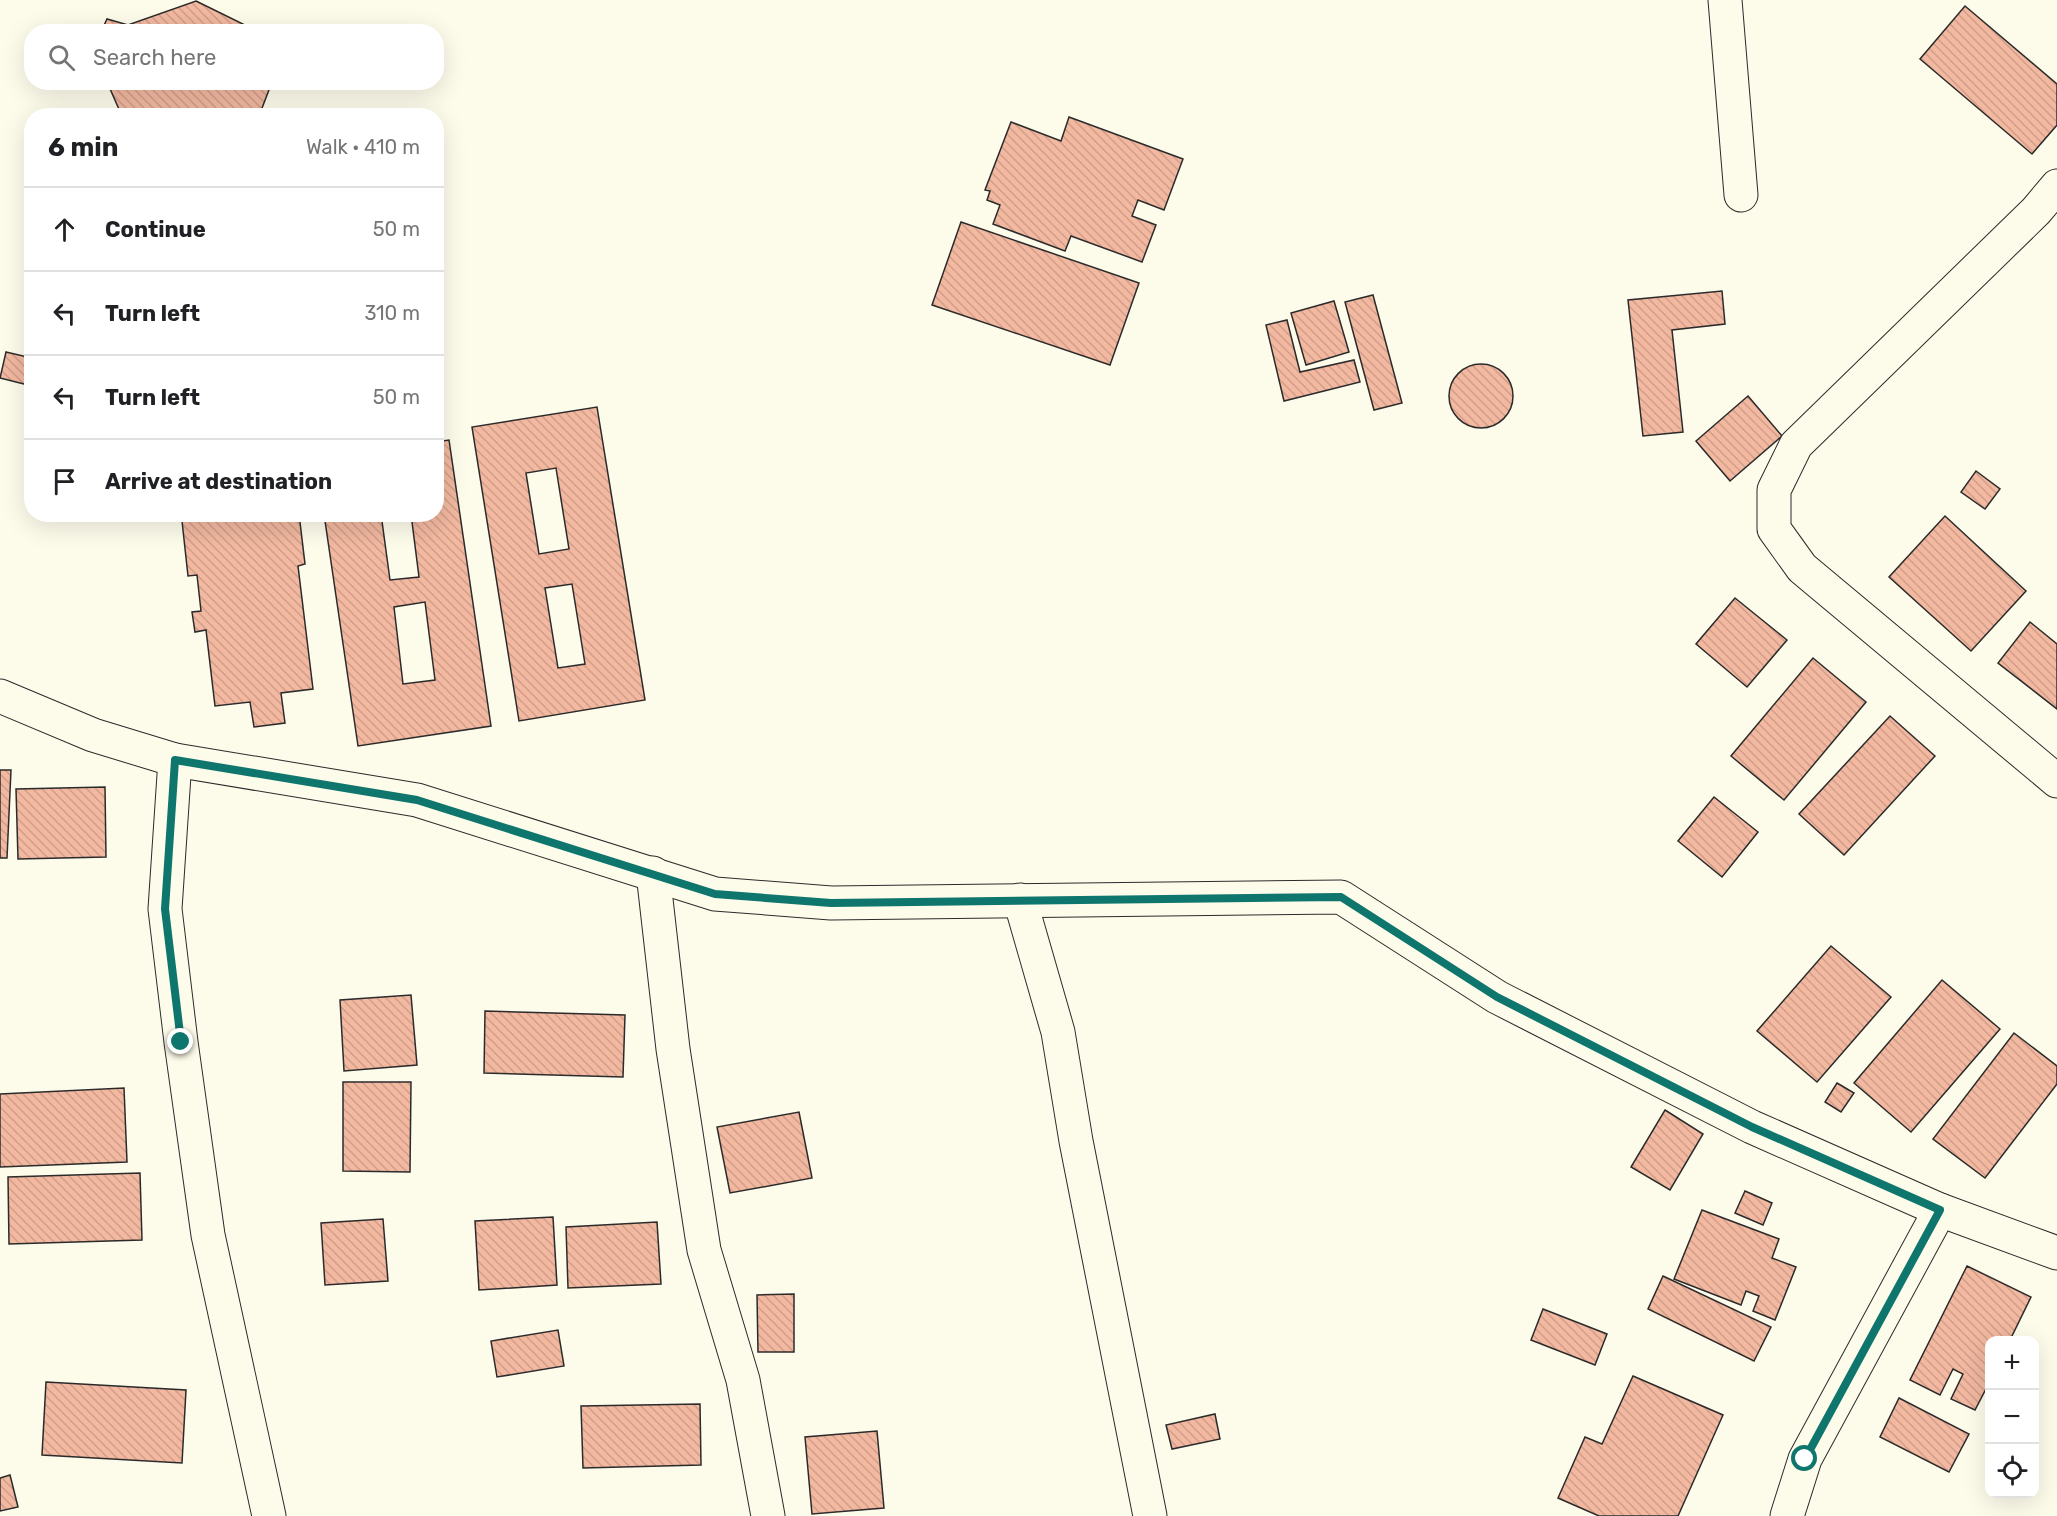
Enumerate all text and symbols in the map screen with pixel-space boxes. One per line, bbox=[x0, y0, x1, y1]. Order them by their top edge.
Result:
search box bbox=[24, 24, 444, 90]
icon: search bbox=[45, 41, 78, 74]
text: Search here bbox=[93, 44, 216, 71]
text: 6 min bbox=[48, 132, 118, 163]
text: Walk · 410 m bbox=[306, 135, 420, 159]
icon: ahead bbox=[48, 213, 81, 246]
text: Continue bbox=[105, 216, 206, 243]
text: 50 m bbox=[373, 217, 420, 241]
icon: left bbox=[48, 297, 81, 330]
text: Turn left bbox=[105, 300, 200, 327]
text: 310 m bbox=[364, 301, 420, 325]
icon: left bbox=[48, 381, 81, 414]
text: Turn left bbox=[105, 384, 200, 411]
text: 50 m bbox=[373, 385, 420, 409]
icon: arrive bbox=[48, 465, 81, 498]
text: Arrive at destination bbox=[105, 468, 332, 495]
route end bbox=[167, 1028, 193, 1054]
map controls bbox=[1985, 1336, 2039, 1498]
button: + bbox=[1985, 1336, 2039, 1390]
button: − bbox=[1985, 1390, 2039, 1444]
button: locate bbox=[1985, 1444, 2039, 1498]
route start bbox=[1791, 1445, 1817, 1471]

